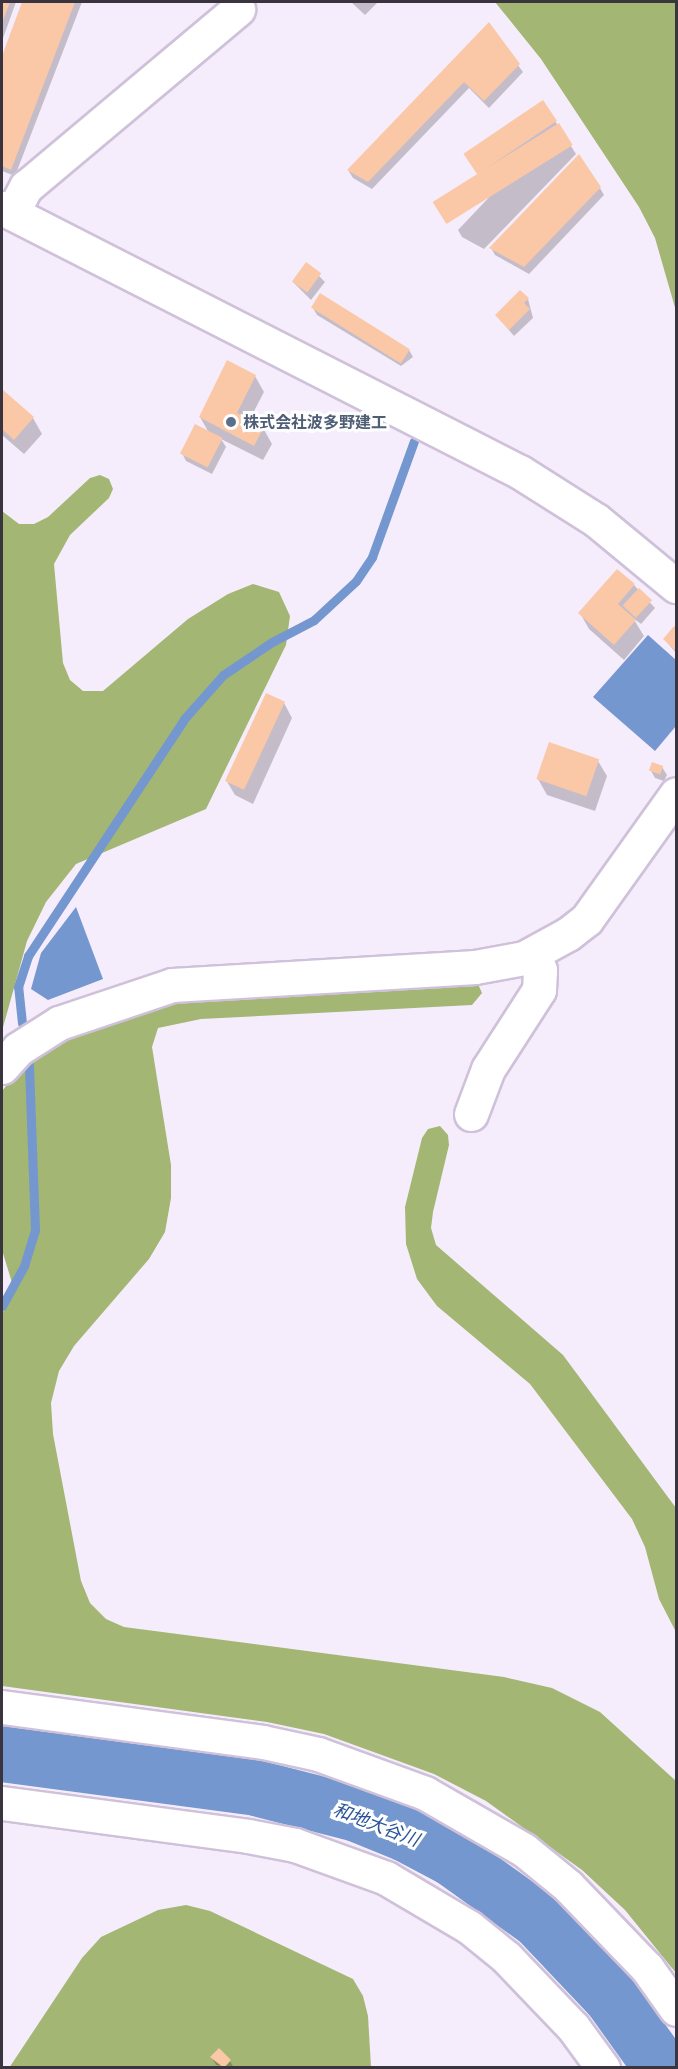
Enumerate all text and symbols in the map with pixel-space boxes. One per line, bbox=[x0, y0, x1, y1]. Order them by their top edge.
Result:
place label: 株式会社波多野建工 bbox=[243, 412, 387, 432]
marker: 株式会社波多野建工 bbox=[224, 415, 238, 429]
water label: 和地大谷川 bbox=[330, 1799, 422, 1851]

